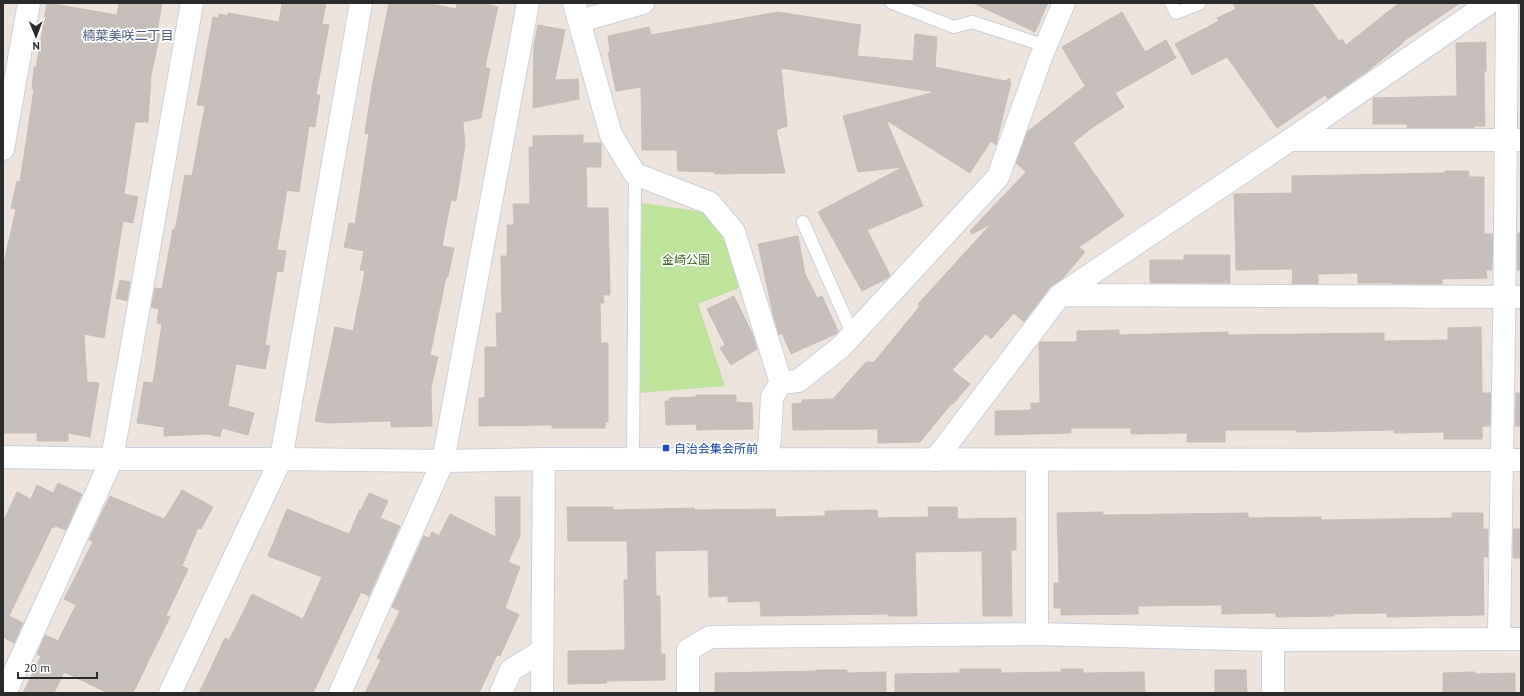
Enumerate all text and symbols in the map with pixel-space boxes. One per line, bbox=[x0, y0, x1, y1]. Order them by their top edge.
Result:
north arrow bbox=[16, 16, 56, 56]
district label: 楠葉美咲二丁目 bbox=[82, 27, 174, 44]
text: N bbox=[32, 39, 40, 53]
park label: 金崎公園 bbox=[662, 252, 710, 267]
place label: 自治会集会所前 bbox=[674, 441, 758, 456]
marker: 自治会集会所前 bbox=[661, 443, 671, 453]
scale bar bbox=[18, 654, 97, 680]
text: 20 m bbox=[24, 660, 50, 675]

